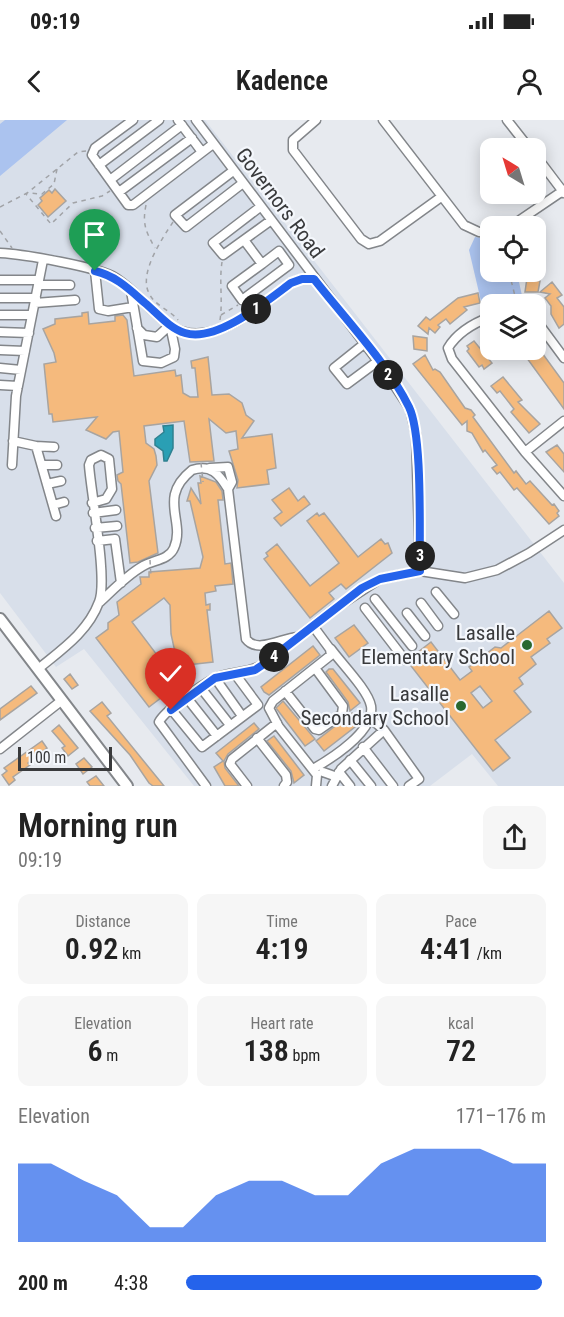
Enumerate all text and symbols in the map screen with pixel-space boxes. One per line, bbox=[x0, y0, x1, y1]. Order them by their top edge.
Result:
text: 09:19 bbox=[30, 9, 81, 34]
icon: back bbox=[18, 65, 51, 98]
text: Kadence bbox=[236, 65, 328, 97]
icon: person bbox=[513, 65, 546, 98]
north arrow bbox=[480, 138, 546, 204]
map controls bbox=[480, 138, 546, 360]
street label: Governors Road bbox=[231, 143, 329, 263]
pin bbox=[69, 209, 120, 271]
button: locate bbox=[480, 216, 546, 282]
icon: arrive bbox=[78, 218, 111, 251]
pin: 1 bbox=[241, 294, 271, 324]
button: layers bbox=[480, 294, 546, 360]
text: 1 bbox=[252, 299, 260, 318]
pin: 2 bbox=[373, 360, 403, 390]
text: 2 bbox=[384, 365, 392, 384]
pin: 3 bbox=[405, 541, 435, 571]
text: 3 bbox=[416, 546, 424, 565]
place label: Lasalle Elementary School bbox=[361, 621, 515, 669]
marker: Lasalle Elementary School bbox=[520, 638, 534, 652]
pin: 4 bbox=[259, 642, 289, 672]
text: 4 bbox=[270, 647, 278, 666]
pin bbox=[145, 648, 196, 710]
icon: check bbox=[154, 657, 187, 690]
place label: Lasalle Secondary School bbox=[301, 682, 449, 730]
marker: Lasalle Secondary School bbox=[454, 699, 468, 713]
scale bar bbox=[18, 744, 112, 772]
text: 100 m bbox=[27, 748, 66, 767]
text: Morning run bbox=[18, 806, 178, 845]
button: share bbox=[483, 806, 546, 869]
text: 09:19 bbox=[18, 848, 62, 872]
text: Distance bbox=[75, 912, 131, 931]
text: Time bbox=[266, 912, 298, 931]
text: Pace bbox=[445, 912, 477, 931]
text: 0.92 bbox=[65, 931, 118, 966]
text: 4:19 bbox=[255, 931, 309, 966]
text: 4:41 bbox=[420, 931, 473, 966]
text: km bbox=[118, 944, 141, 963]
text: /km bbox=[473, 944, 502, 963]
text: Elevation bbox=[74, 1014, 132, 1033]
text: Heart rate bbox=[250, 1014, 314, 1033]
text: kcal bbox=[448, 1014, 474, 1033]
text: 6 bbox=[88, 1033, 103, 1068]
text: 138 bbox=[244, 1033, 289, 1068]
text: 72 bbox=[446, 1033, 476, 1068]
text: m bbox=[103, 1046, 118, 1065]
text: bpm bbox=[289, 1046, 320, 1065]
text: Elevation bbox=[18, 1104, 90, 1128]
text: 171–176 m bbox=[456, 1104, 546, 1128]
text: 200 m bbox=[18, 1271, 68, 1295]
text: 4:38 bbox=[114, 1271, 148, 1295]

